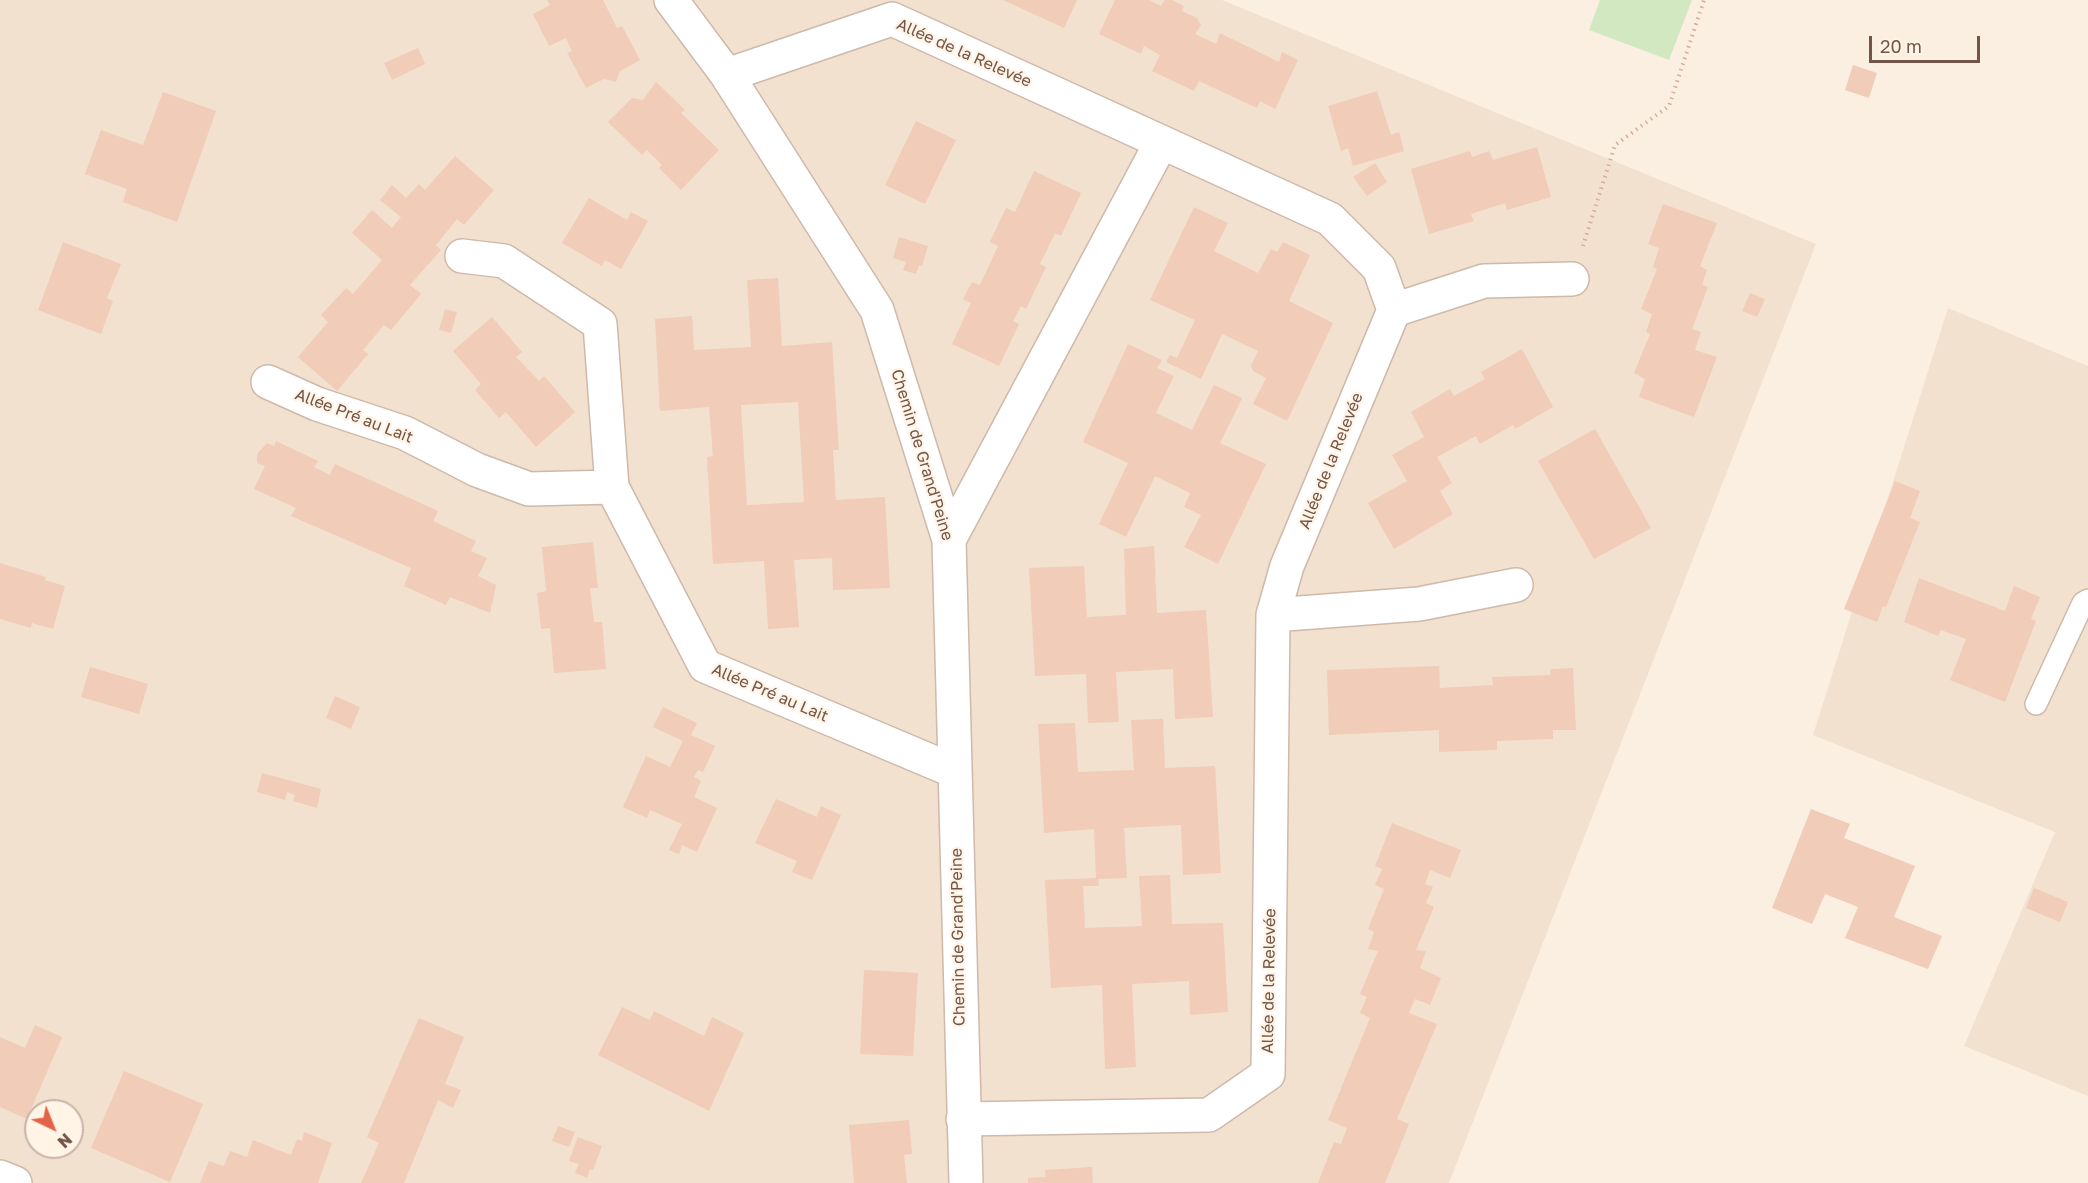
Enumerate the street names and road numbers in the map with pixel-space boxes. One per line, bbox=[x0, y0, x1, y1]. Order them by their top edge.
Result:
street label: Allée de la Relevée bbox=[894, 15, 1034, 91]
street label: Chemin de Grand'Peine bbox=[887, 367, 957, 543]
street label: Allée Pré au Lait bbox=[292, 385, 416, 447]
street label: Allée de la Relevée bbox=[1295, 390, 1367, 532]
street label: Allée Pré au Lait bbox=[709, 660, 831, 726]
street label: Chemin de Grand'Peine bbox=[947, 848, 969, 1026]
street label: Allée de la Relevée bbox=[1258, 908, 1280, 1054]

